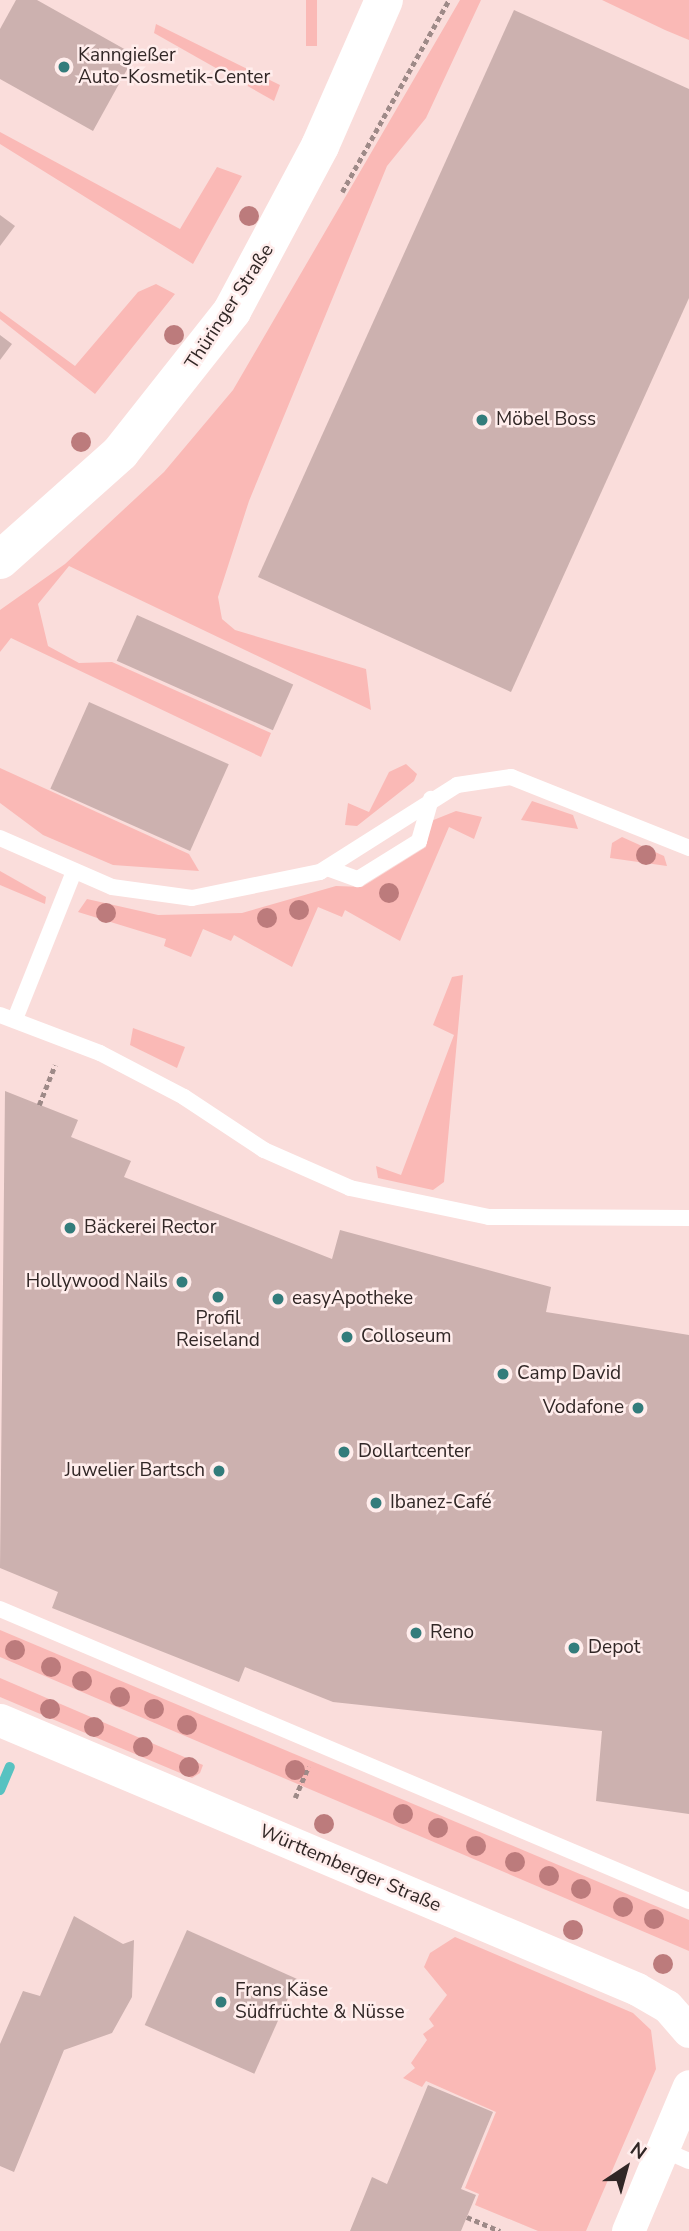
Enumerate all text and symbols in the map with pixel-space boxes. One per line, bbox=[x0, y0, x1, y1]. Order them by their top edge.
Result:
place label: Kanngießer Auto-Kosmetik-Center bbox=[78, 45, 270, 89]
marker: Kanngießer Auto-Kosmetik-Center bbox=[56, 59, 72, 75]
street label: Thüringer Straße bbox=[181, 240, 279, 374]
place label: Möbel Boss bbox=[496, 409, 596, 431]
marker: Möbel Boss bbox=[474, 412, 490, 428]
place label: Bäckerei Rector bbox=[84, 1217, 216, 1239]
marker: Bäckerei Rector bbox=[62, 1220, 78, 1236]
place label: Hollywood Nails bbox=[26, 1271, 168, 1293]
marker: Hollywood Nails bbox=[174, 1274, 190, 1290]
place label: easyApotheke bbox=[292, 1288, 413, 1310]
marker: Profil Reiseland bbox=[210, 1289, 226, 1305]
marker: easyApotheke bbox=[270, 1291, 286, 1307]
place label: Profil Reiseland bbox=[176, 1308, 260, 1352]
place label: Colloseum bbox=[361, 1326, 452, 1348]
marker: Colloseum bbox=[339, 1329, 355, 1345]
place label: Camp David bbox=[517, 1363, 621, 1385]
marker: Camp David bbox=[495, 1366, 511, 1382]
place label: Vodafone bbox=[543, 1397, 624, 1419]
marker: Vodafone bbox=[630, 1400, 646, 1416]
place label: Dollartcenter bbox=[358, 1441, 471, 1463]
marker: Dollartcenter bbox=[336, 1444, 352, 1460]
place label: Juwelier Bartsch bbox=[65, 1460, 205, 1482]
marker: Juwelier Bartsch bbox=[211, 1463, 227, 1479]
place label: Ibanez-Café bbox=[390, 1492, 492, 1514]
marker: Ibanez-Café bbox=[368, 1495, 384, 1511]
place label: Reno bbox=[430, 1622, 474, 1644]
marker: Reno bbox=[408, 1625, 424, 1641]
place label: Depot bbox=[588, 1637, 640, 1659]
marker: Depot bbox=[566, 1640, 582, 1656]
street label: Württemberger Straße bbox=[256, 1820, 444, 1918]
place label: Frans Käse Südfrüchte & Nüsse bbox=[235, 1980, 404, 2024]
marker: Frans Käse Südfrüchte & Nüsse bbox=[213, 1994, 229, 2010]
north arrow bbox=[591, 2133, 661, 2203]
text: N bbox=[625, 2136, 652, 2166]

